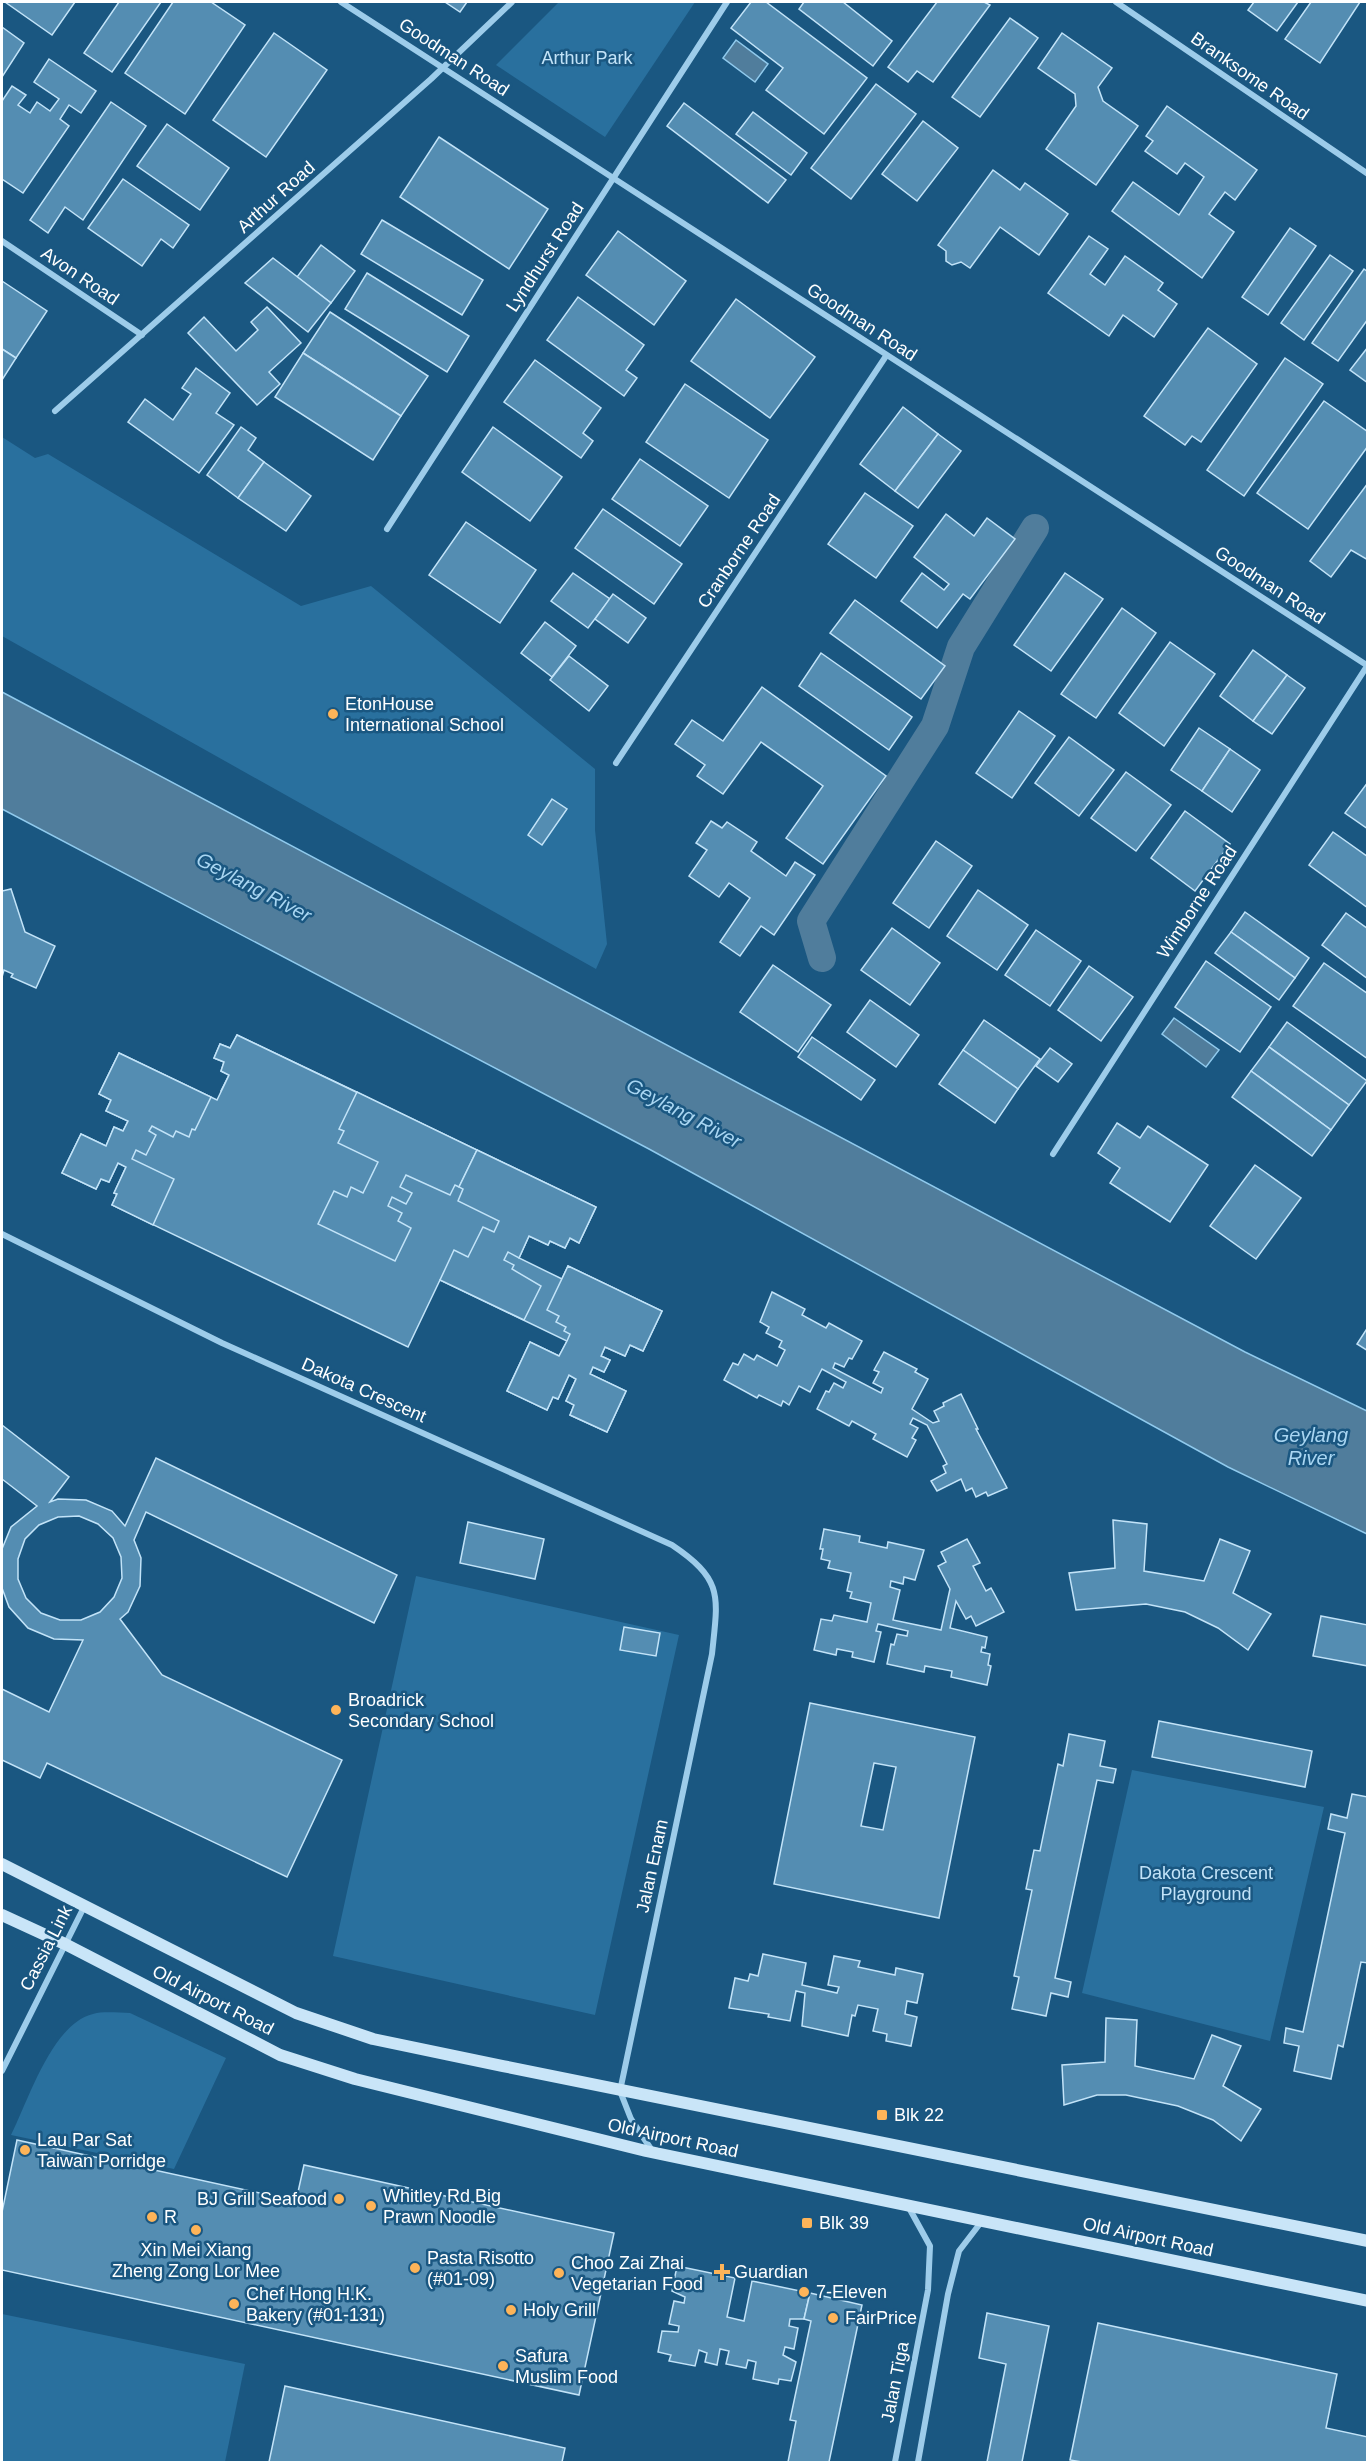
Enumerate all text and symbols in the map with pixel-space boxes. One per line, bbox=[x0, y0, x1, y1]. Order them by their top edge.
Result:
street label: Goodman Road bbox=[395, 14, 513, 100]
street label: Branksome Road bbox=[1187, 28, 1313, 124]
park label: Arthur Park bbox=[541, 48, 634, 68]
street label: Arthur Road bbox=[233, 157, 319, 237]
street label: Lyndhurst Road bbox=[502, 199, 588, 315]
street label: Avon Road bbox=[38, 243, 122, 309]
street label: Goodman Road bbox=[803, 279, 921, 365]
street label: Cranborne Road bbox=[693, 490, 785, 612]
street label: Goodman Road bbox=[1211, 542, 1329, 628]
place label: EtonHouse International School bbox=[345, 694, 504, 735]
marker: EtonHouse International School bbox=[326, 707, 340, 721]
street label: Wimborne Road bbox=[1153, 842, 1241, 962]
water label: Geylang River bbox=[193, 848, 316, 927]
water label: Geylang River bbox=[623, 1074, 746, 1153]
street label: Dakota Crescent bbox=[299, 1354, 429, 1426]
water label: Geylang River bbox=[1274, 1424, 1348, 1469]
place label: Broadrick Secondary School bbox=[348, 1690, 494, 1731]
marker: Broadrick Secondary School bbox=[329, 1703, 343, 1717]
street label: Jalan Enam bbox=[632, 1817, 672, 1915]
park label: Dakota Crescent Playground bbox=[1139, 1863, 1273, 1904]
street label: Cassia Link bbox=[16, 1901, 76, 1994]
street label: Old Airport Road bbox=[149, 1961, 277, 2039]
place label: Blk 22 bbox=[894, 2105, 944, 2125]
marker: Blk 22 bbox=[875, 2108, 889, 2122]
street label: Old Airport Road bbox=[606, 2114, 740, 2162]
place label: Lau Par Sat Taiwan Porridge bbox=[37, 2130, 166, 2171]
marker: Lau Par Sat Taiwan Porridge bbox=[18, 2143, 32, 2157]
place label: Whitley Rd Big Prawn Noodle bbox=[383, 2186, 501, 2227]
place label: BJ Grill Seafood bbox=[197, 2189, 327, 2209]
marker: BJ Grill Seafood bbox=[332, 2192, 346, 2206]
marker: Whitley Rd Big Prawn Noodle bbox=[364, 2199, 378, 2213]
place label: R bbox=[164, 2207, 177, 2227]
marker: R bbox=[145, 2210, 159, 2224]
place label: Blk 39 bbox=[819, 2213, 869, 2233]
street label: Old Airport Road bbox=[1081, 2213, 1215, 2261]
marker: Blk 39 bbox=[800, 2216, 814, 2230]
marker: Xin Mei Xiang Zheng Zong Lor Mee bbox=[189, 2223, 203, 2237]
place label: Xin Mei Xiang Zheng Zong Lor Mee bbox=[112, 2240, 280, 2281]
place label: Pasta Risotto (#01-09) bbox=[427, 2248, 534, 2289]
place label: Choo Zai Zhai Vegetarian Food bbox=[571, 2253, 703, 2294]
marker: Pasta Risotto (#01-09) bbox=[408, 2261, 422, 2275]
place label: Guardian bbox=[734, 2262, 808, 2282]
marker: Guardian bbox=[715, 2265, 729, 2279]
marker: Choo Zai Zhai Vegetarian Food bbox=[552, 2266, 566, 2280]
place label: 7-Eleven bbox=[816, 2282, 887, 2302]
place label: Chef Hong H.K. Bakery (#01-131) bbox=[246, 2284, 385, 2325]
marker: 7-Eleven bbox=[797, 2285, 811, 2299]
marker: Chef Hong H.K. Bakery (#01-131) bbox=[227, 2297, 241, 2311]
place label: Holy Grill bbox=[523, 2300, 596, 2320]
marker: Holy Grill bbox=[504, 2303, 518, 2317]
place label: FairPrice bbox=[845, 2308, 917, 2328]
marker: FairPrice bbox=[826, 2311, 840, 2325]
street label: Jalan Tiga bbox=[877, 2339, 913, 2424]
place label: Safura Muslim Food bbox=[515, 2346, 618, 2387]
marker: Safura Muslim Food bbox=[496, 2359, 510, 2373]

